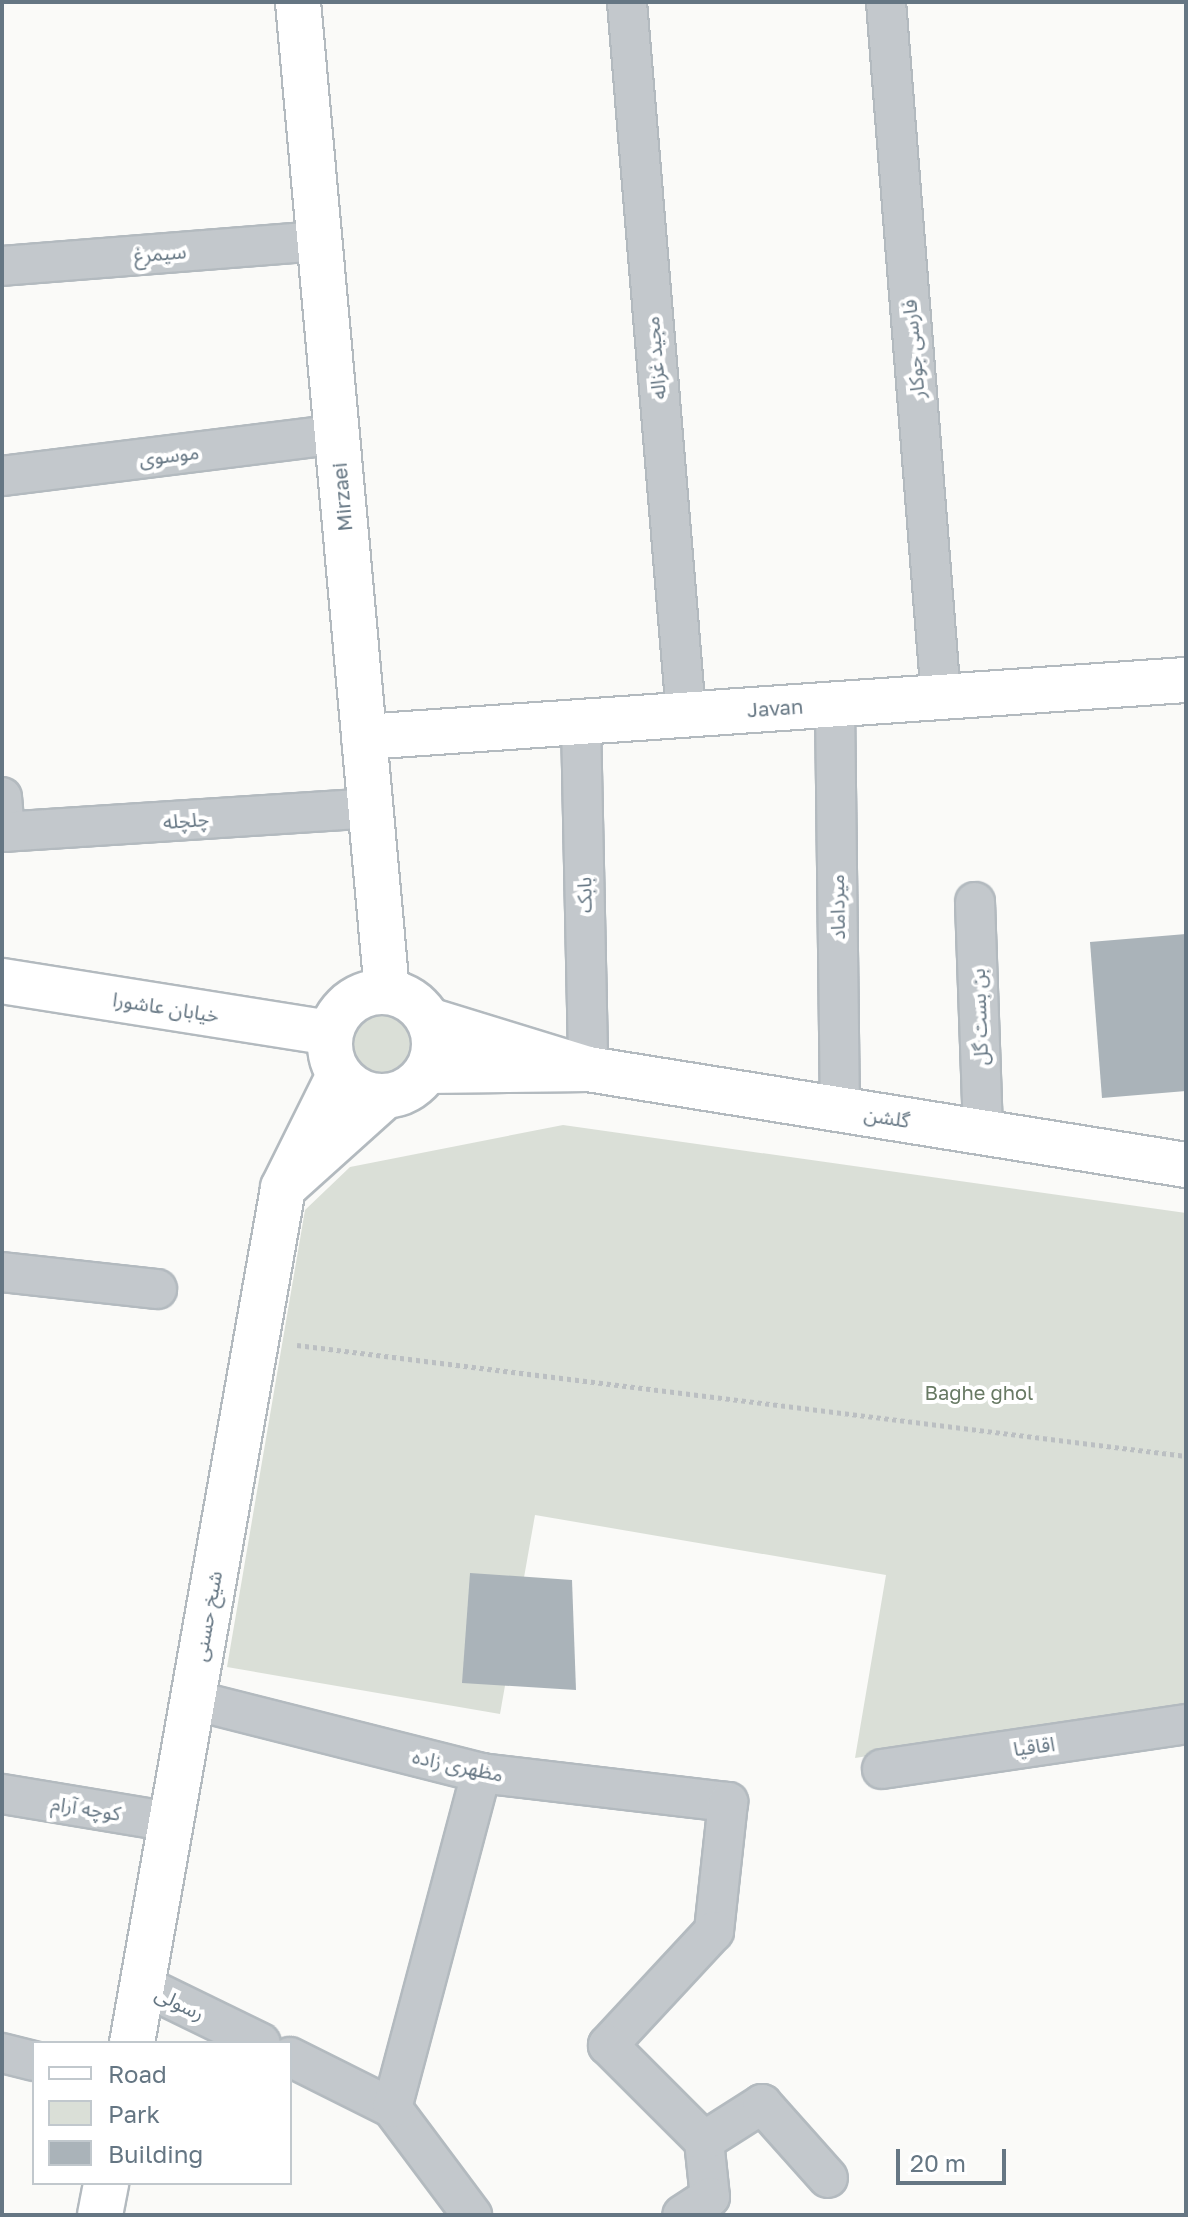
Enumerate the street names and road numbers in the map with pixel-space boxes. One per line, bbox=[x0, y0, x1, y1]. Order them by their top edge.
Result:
street label: سیمرغ bbox=[133, 239, 187, 267]
street label: فارسی جوکار bbox=[897, 298, 929, 400]
street label: مجید غزاله bbox=[639, 315, 671, 401]
street label: موسوی bbox=[138, 439, 200, 471]
street label: Mirzaei bbox=[327, 462, 357, 532]
street label: Javan bbox=[746, 694, 804, 722]
street label: چلچله bbox=[162, 806, 210, 834]
street label: میرداماد bbox=[824, 874, 850, 940]
street label: بابک bbox=[572, 877, 596, 913]
street label: بن بست گل bbox=[965, 968, 993, 1066]
street label: خیابان عاشورا bbox=[111, 987, 221, 1027]
street label: گلشن bbox=[862, 1102, 912, 1132]
street label: شیخ حسنی bbox=[187, 1569, 227, 1663]
street label: اقاقیا bbox=[1012, 1731, 1056, 1761]
street label: مظهری زاده bbox=[410, 1744, 506, 1786]
street label: کوچه آرام bbox=[49, 1791, 123, 1825]
street label: رسولی bbox=[151, 1981, 209, 2025]

